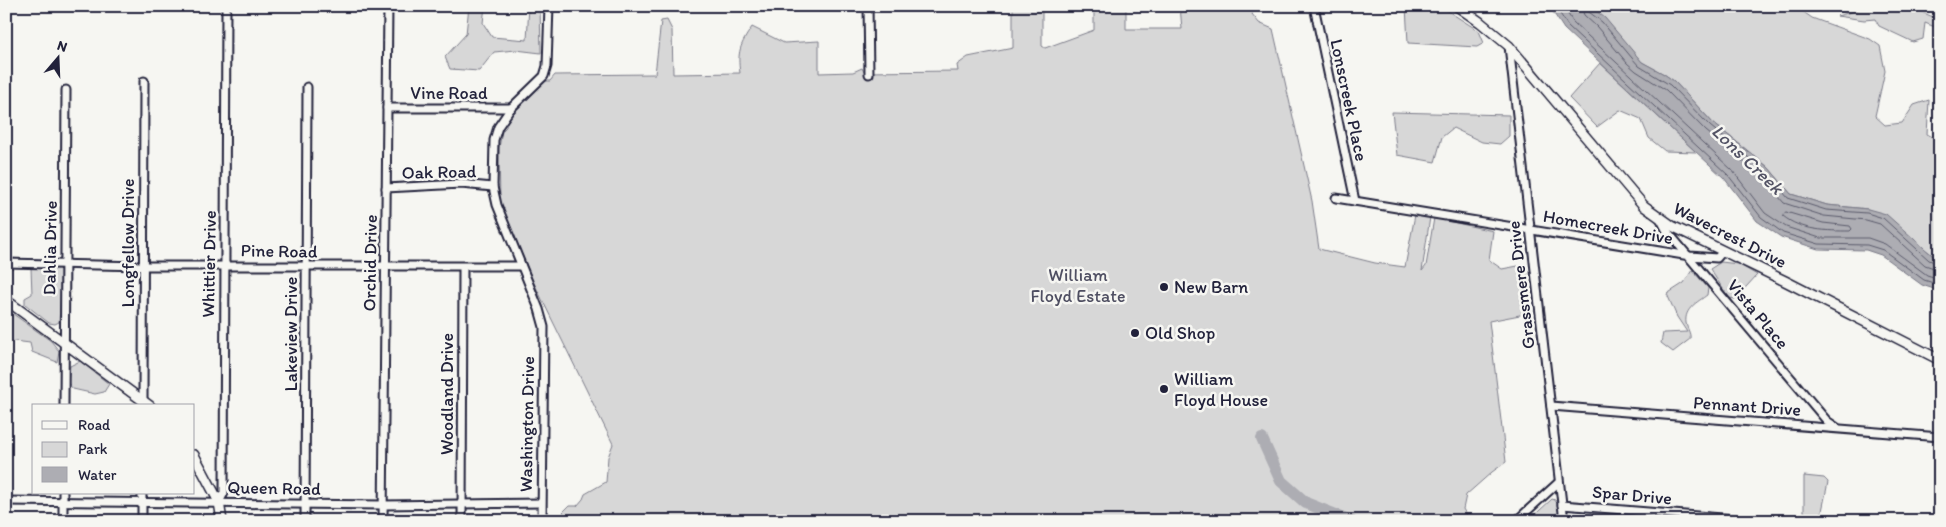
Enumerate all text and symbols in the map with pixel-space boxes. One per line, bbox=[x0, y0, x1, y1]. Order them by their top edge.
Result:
north arrow bbox=[32, 32, 82, 82]
text: N bbox=[55, 37, 69, 56]
street label: Lonscreek Place bbox=[1325, 37, 1373, 163]
street label: Vine Road bbox=[410, 82, 488, 104]
water label: Lons Creek bbox=[1707, 120, 1789, 200]
street label: Oak Road bbox=[402, 160, 477, 184]
street label: Longfellow Drive bbox=[117, 178, 139, 308]
street label: Wavecrest Drive bbox=[1670, 197, 1790, 273]
street label: Dahlia Drive bbox=[38, 200, 62, 296]
street label: Homecreek Drive bbox=[1541, 205, 1675, 249]
street label: Whittier Drive bbox=[197, 210, 221, 318]
street label: Orchid Drive bbox=[358, 214, 382, 312]
street label: Grassmere Drive bbox=[1502, 220, 1540, 350]
street label: Pine Road bbox=[240, 239, 318, 263]
park label: William Floyd Estate bbox=[1030, 264, 1126, 307]
street label: Vista Place bbox=[1722, 275, 1794, 353]
place label: New Barn bbox=[1174, 276, 1248, 298]
street label: Lakeview Drive bbox=[280, 277, 302, 391]
marker: New Barn bbox=[1158, 281, 1170, 293]
place label: Old Shop bbox=[1145, 322, 1215, 344]
marker: Old Shop bbox=[1129, 327, 1141, 339]
street label: Woodland Drive bbox=[436, 333, 458, 455]
street label: Washington Drive bbox=[515, 356, 539, 492]
place label: William Floyd House bbox=[1174, 368, 1268, 411]
marker: William Floyd House bbox=[1158, 383, 1170, 395]
street label: Pennant Drive bbox=[1692, 391, 1802, 421]
legend bbox=[32, 404, 195, 494]
text: Road bbox=[78, 416, 111, 434]
text: Park bbox=[78, 440, 108, 458]
text: Water bbox=[78, 466, 117, 484]
street label: Queen Road bbox=[227, 476, 321, 500]
street label: Spar Drive bbox=[1591, 481, 1673, 509]

